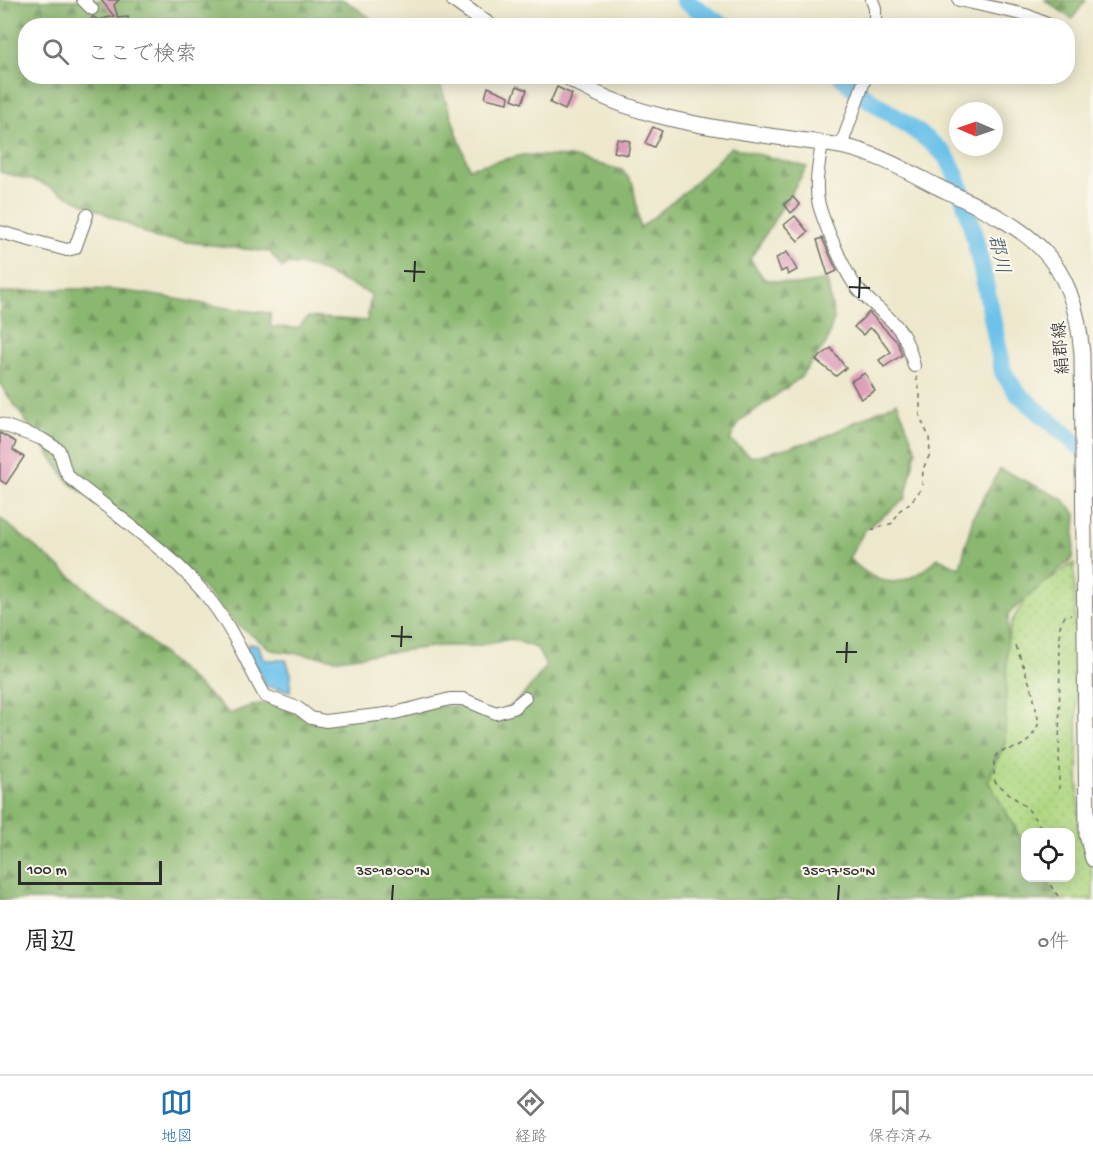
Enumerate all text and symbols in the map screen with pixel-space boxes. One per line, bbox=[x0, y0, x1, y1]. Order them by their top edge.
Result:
search box bbox=[18, 18, 1075, 84]
icon: search bbox=[39, 35, 72, 68]
text: ここで検索 bbox=[87, 43, 197, 69]
north arrow bbox=[949, 102, 1003, 156]
water label: 郡川 bbox=[981, 232, 1013, 277]
street label: 絹郡線 bbox=[1049, 320, 1075, 376]
map controls bbox=[1021, 828, 1075, 882]
button: locate bbox=[1021, 828, 1075, 882]
scale bar bbox=[18, 858, 162, 886]
text: 100 m bbox=[27, 862, 67, 881]
text: 35°18'00"N bbox=[355, 863, 430, 881]
text: 35°17'50"N bbox=[802, 863, 875, 881]
text: 周辺 bbox=[24, 929, 76, 960]
text: 0件 bbox=[1038, 932, 1069, 955]
tab: 地図 bbox=[160, 1086, 193, 1148]
tab: 経路 bbox=[514, 1086, 547, 1148]
tab: 保存済み bbox=[868, 1086, 932, 1148]

